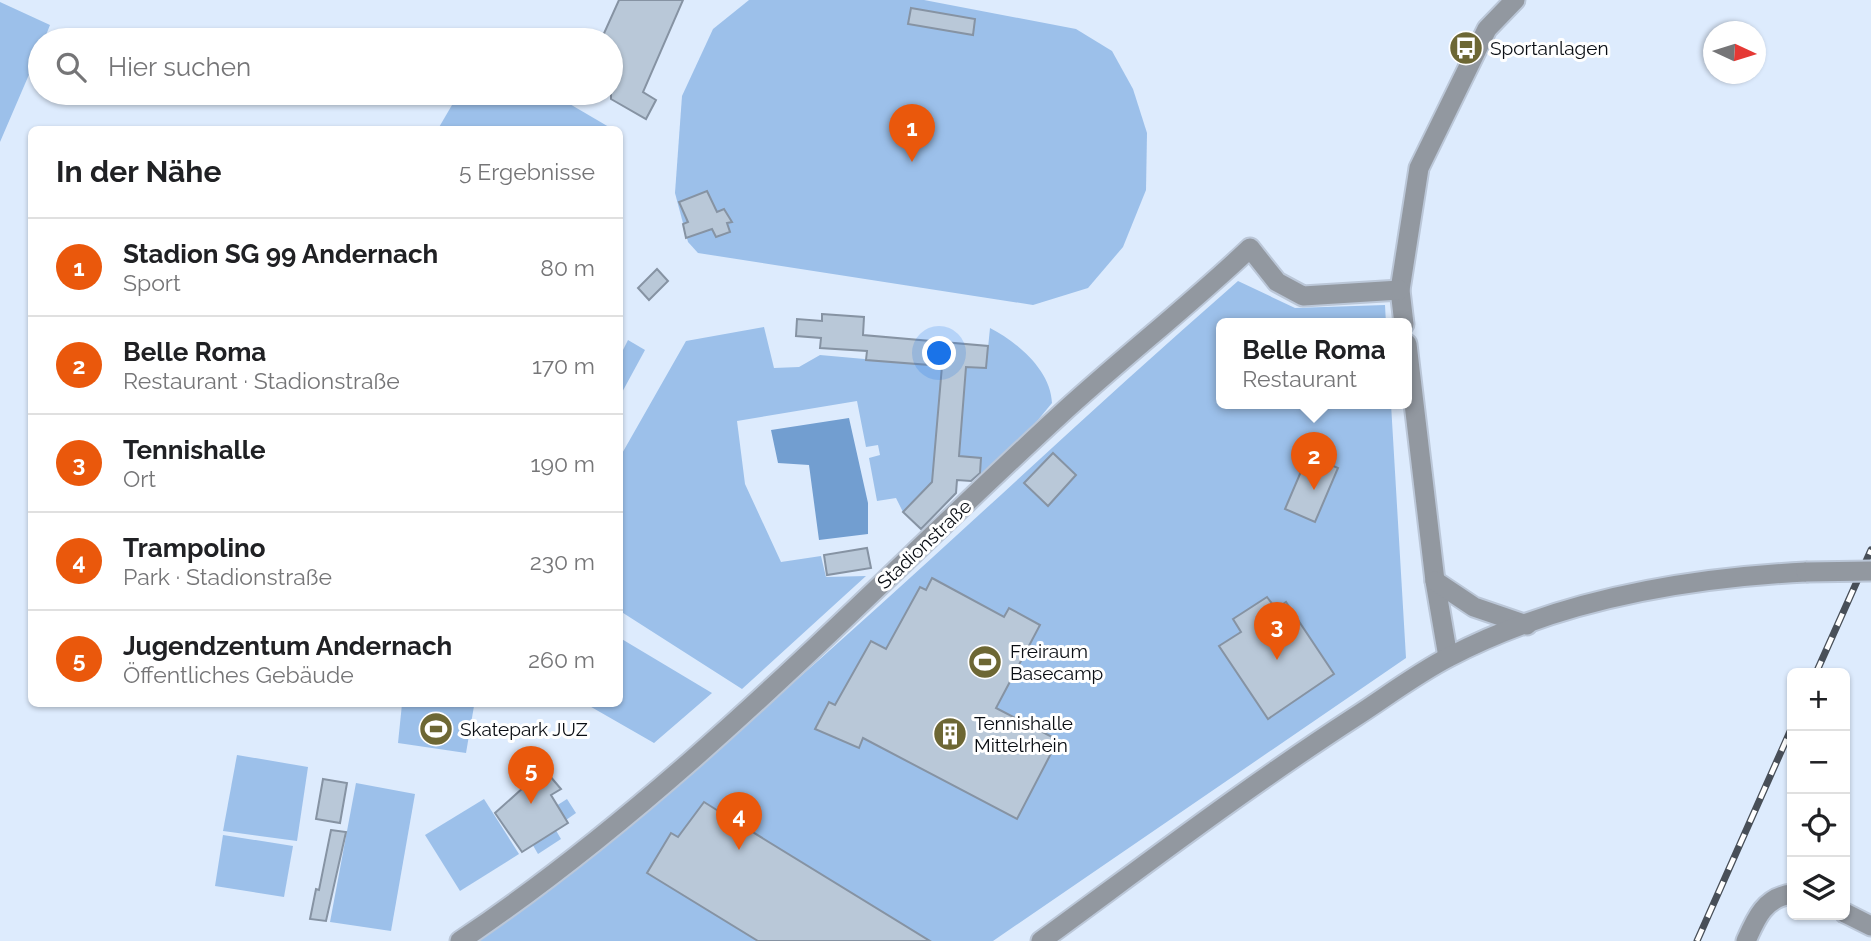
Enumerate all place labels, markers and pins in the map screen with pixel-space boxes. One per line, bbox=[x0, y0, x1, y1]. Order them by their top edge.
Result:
bus stop icon: Sportanlagen bbox=[1447, 29, 1485, 67]
place label: Sportanlagen bbox=[1490, 37, 1609, 59]
pin: 1 bbox=[889, 104, 935, 162]
pin: 2 bbox=[1291, 432, 1337, 490]
pin: 3 bbox=[1254, 602, 1300, 660]
place label: Freiraum Basecamp bbox=[1010, 640, 1103, 684]
sports icon: Freiraum Basecamp bbox=[966, 643, 1004, 681]
sports icon: Skatepark JUZ bbox=[417, 710, 455, 748]
place label: Tennishalle Mittelrhein bbox=[974, 712, 1073, 756]
building icon: Tennishalle Mittelrhein bbox=[931, 715, 969, 753]
place label: Skatepark JUZ bbox=[460, 718, 588, 740]
pin: 5 bbox=[508, 746, 554, 804]
pin: 4 bbox=[716, 792, 762, 850]

